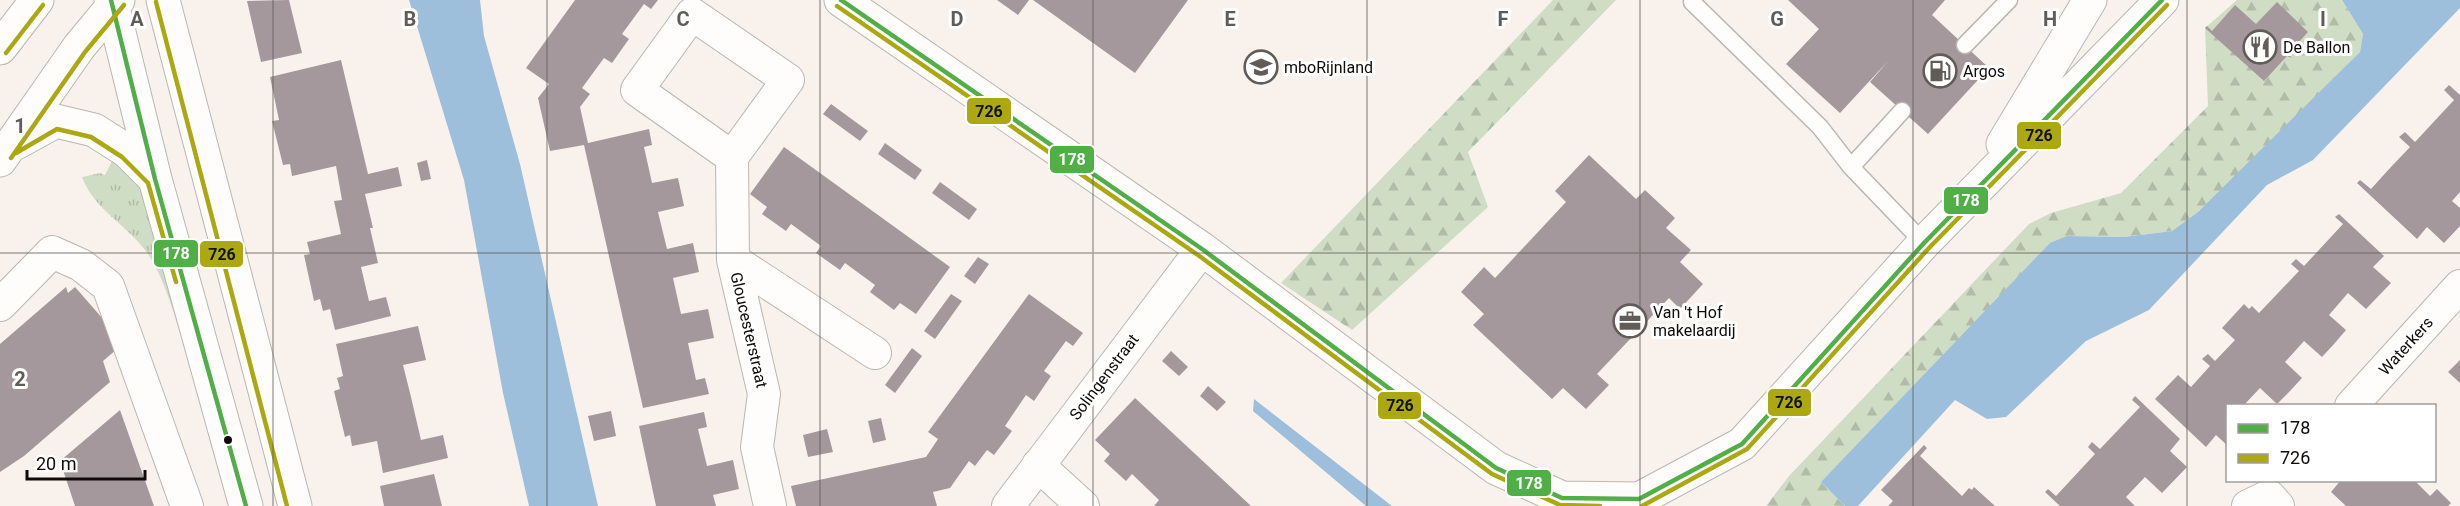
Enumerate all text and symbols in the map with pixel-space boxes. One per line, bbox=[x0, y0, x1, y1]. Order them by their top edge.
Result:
text: A bbox=[130, 7, 144, 31]
text: B bbox=[404, 7, 416, 31]
text: C bbox=[676, 7, 690, 31]
text: D bbox=[951, 7, 964, 31]
text: E bbox=[1224, 7, 1236, 31]
text: F bbox=[1498, 7, 1509, 31]
text: G bbox=[1770, 7, 1784, 31]
text: H bbox=[2043, 7, 2057, 31]
text: I bbox=[2320, 7, 2326, 31]
restaurant icon: De Ballon bbox=[2242, 29, 2278, 65]
place label: De Ballon bbox=[2283, 38, 2350, 57]
school or university icon: mboRijnland bbox=[1243, 49, 1279, 85]
fuel station icon: Argos bbox=[1922, 53, 1958, 89]
place label: mboRijnland bbox=[1284, 58, 1373, 77]
place label: Argos bbox=[1963, 62, 2005, 81]
line badge: 726 bbox=[966, 97, 1012, 125]
text: 726 bbox=[975, 102, 1003, 121]
text: 1 bbox=[14, 114, 26, 138]
line badge: 726 bbox=[2016, 121, 2062, 150]
text: 726 bbox=[2025, 126, 2053, 145]
line badge: 178 bbox=[1049, 145, 1095, 174]
text: 178 bbox=[1058, 150, 1086, 169]
line badge: 178 bbox=[1943, 186, 1989, 215]
text: 178 bbox=[1952, 191, 1980, 210]
line badge: 178 bbox=[153, 239, 199, 268]
line badge: 726 bbox=[199, 240, 244, 268]
text: 178 bbox=[162, 244, 190, 263]
text: 726 bbox=[208, 245, 236, 264]
street label: Gloucesterstraat bbox=[726, 270, 772, 390]
office icon: Van 't Hof makelaardij bbox=[1612, 303, 1648, 339]
place label: Van 't Hof makelaardij bbox=[1653, 303, 1735, 340]
street label: Waterkers bbox=[2375, 313, 2437, 379]
street label: Solingenstraat bbox=[1065, 330, 1143, 424]
text: 2 bbox=[14, 367, 26, 391]
line badge: 726 bbox=[1767, 388, 1812, 417]
line badge: 726 bbox=[1377, 391, 1422, 420]
text: 726 bbox=[1775, 393, 1803, 412]
text: 726 bbox=[1386, 396, 1414, 415]
legend bbox=[2226, 404, 2436, 482]
text: 178 bbox=[2280, 417, 2310, 438]
unlabelled marker bbox=[222, 434, 234, 446]
scale bar bbox=[27, 443, 146, 481]
text: 726 bbox=[2280, 447, 2310, 468]
text: 20 m bbox=[36, 453, 76, 474]
line badge: 178 bbox=[1506, 469, 1552, 497]
text: 178 bbox=[1515, 474, 1543, 493]

